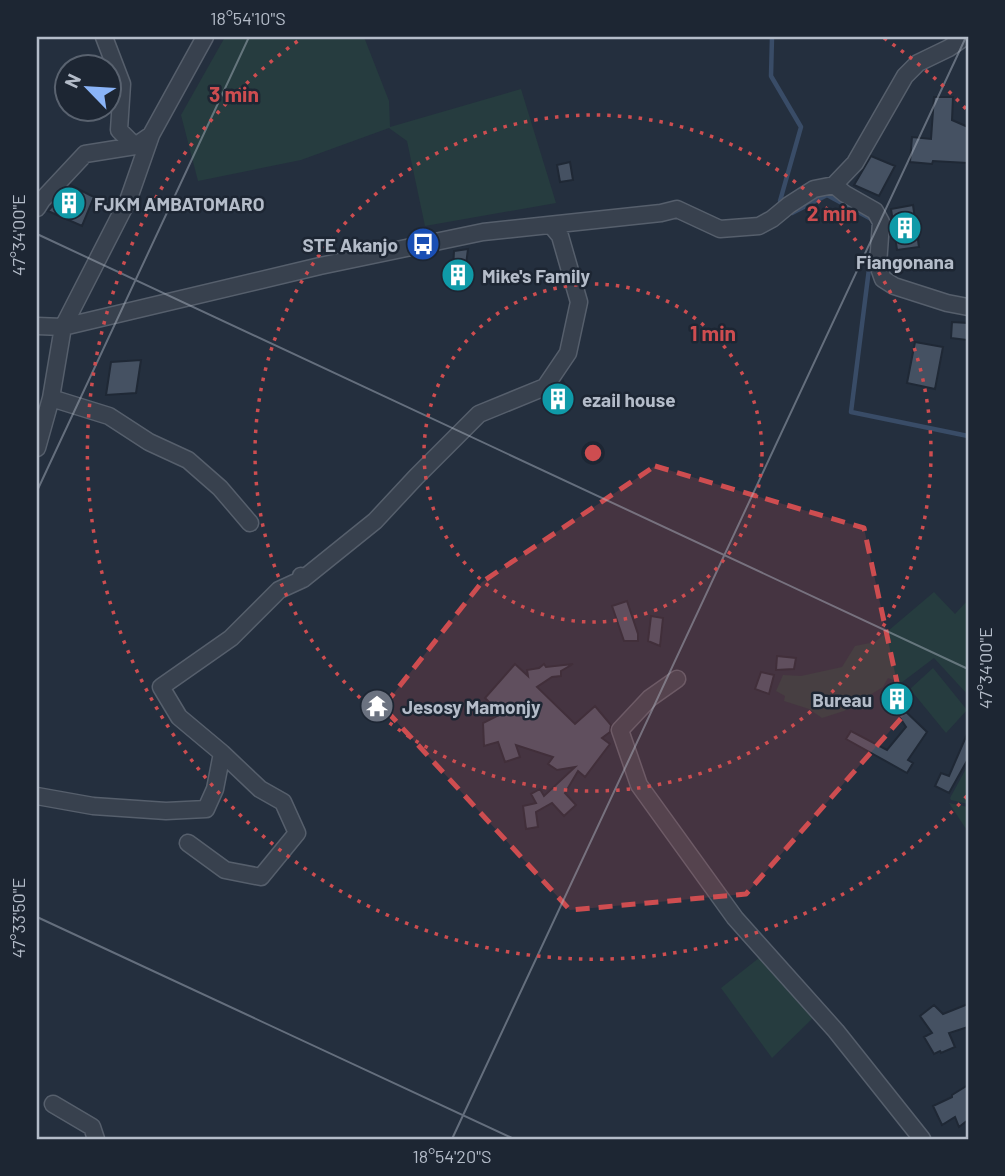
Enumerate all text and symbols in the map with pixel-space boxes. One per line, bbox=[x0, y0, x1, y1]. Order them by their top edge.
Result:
text: 18°54'10"S bbox=[210, 7, 286, 29]
north arrow bbox=[52, 52, 122, 122]
text: N bbox=[59, 70, 85, 91]
text: 3 min bbox=[209, 81, 259, 106]
building icon: FJKM AMBATOMARO bbox=[50, 184, 88, 222]
place label: FJKM AMBATOMARO bbox=[94, 192, 265, 215]
text: 47°34'00"E bbox=[7, 194, 29, 276]
text: 2 min bbox=[807, 200, 857, 225]
building icon: Fiangonana bbox=[886, 209, 924, 247]
bus stop icon: STE Akanjo bbox=[404, 225, 442, 263]
place label: STE Akanjo bbox=[303, 233, 398, 256]
place label: Fiangonana bbox=[856, 250, 954, 273]
building icon: Mike's Family bbox=[439, 256, 477, 294]
place label: Mike's Family bbox=[482, 264, 590, 287]
text: 1 min bbox=[690, 320, 736, 345]
building icon: ezail house bbox=[539, 380, 577, 418]
place label: ezail house bbox=[582, 388, 676, 411]
centre of rings bbox=[581, 441, 605, 465]
text: 47°34'00"E bbox=[974, 627, 996, 709]
building icon: Bureau bbox=[878, 680, 916, 718]
temple icon: Jesosy Mamonjy bbox=[358, 687, 396, 725]
place label: Bureau bbox=[812, 688, 872, 711]
place label: Jesosy Mamonjy bbox=[402, 695, 541, 718]
text: 47°33'50"E bbox=[7, 878, 29, 958]
text: 18°54'20"S bbox=[413, 1145, 491, 1167]

